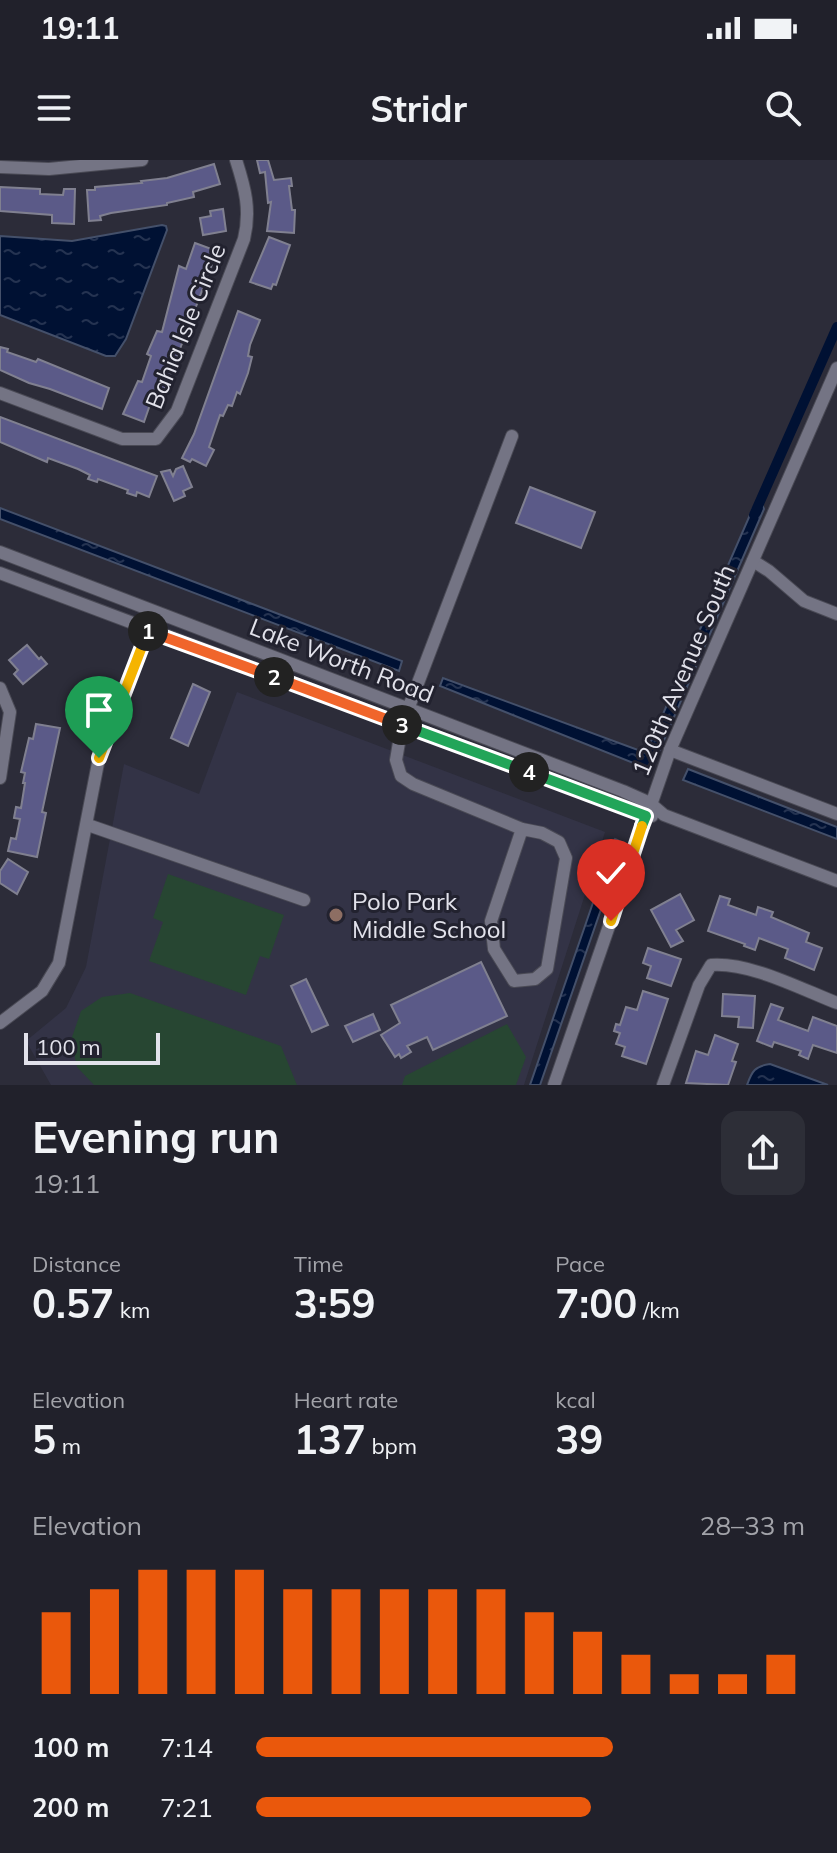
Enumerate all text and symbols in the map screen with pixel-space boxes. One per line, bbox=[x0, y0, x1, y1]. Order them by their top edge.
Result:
text: 19:11 bbox=[40, 9, 119, 47]
icon: menu bbox=[32, 86, 76, 130]
text: Stridr bbox=[370, 86, 467, 131]
icon: search bbox=[761, 86, 805, 130]
street label: Bahia Isle Circle bbox=[138, 239, 232, 413]
street label: 120th Avenue South bbox=[625, 560, 741, 780]
pin: 1 bbox=[128, 611, 168, 651]
street label: Lake Worth Road bbox=[246, 611, 438, 709]
text: 1 bbox=[141, 617, 155, 645]
pin: 2 bbox=[254, 657, 294, 697]
text: 2 bbox=[267, 663, 281, 691]
pin bbox=[65, 676, 133, 758]
icon: arrive bbox=[77, 688, 121, 732]
pin: 3 bbox=[382, 705, 422, 745]
text: 3 bbox=[395, 711, 409, 739]
pin: 4 bbox=[509, 752, 549, 792]
text: 4 bbox=[522, 758, 536, 786]
pin bbox=[577, 839, 645, 921]
icon: check bbox=[589, 851, 633, 895]
place label: Polo Park Middle School bbox=[352, 886, 506, 944]
marker: Polo Park Middle School bbox=[327, 906, 345, 924]
scale bar bbox=[24, 1029, 160, 1065]
text: 100 m bbox=[36, 1033, 101, 1061]
text: Evening run bbox=[32, 1109, 279, 1164]
button: share bbox=[721, 1111, 805, 1195]
text: 19:11 bbox=[32, 1167, 100, 1200]
text: Distance bbox=[32, 1250, 121, 1278]
text: Time bbox=[294, 1250, 343, 1278]
text: Pace bbox=[555, 1250, 605, 1278]
text: 0.57 bbox=[32, 1278, 114, 1328]
text: 3:59 bbox=[294, 1278, 376, 1328]
text: 7:00 bbox=[555, 1278, 637, 1328]
text: km bbox=[114, 1296, 150, 1324]
text: /km bbox=[637, 1296, 680, 1324]
text: Elevation bbox=[32, 1386, 125, 1414]
text: Heart rate bbox=[294, 1386, 398, 1414]
text: kcal bbox=[555, 1386, 596, 1414]
text: 5 bbox=[32, 1414, 56, 1464]
text: 137 bbox=[294, 1414, 366, 1464]
text: 39 bbox=[555, 1414, 603, 1464]
text: m bbox=[56, 1432, 81, 1460]
text: bpm bbox=[366, 1432, 417, 1460]
text: Elevation bbox=[32, 1509, 142, 1542]
text: 28–33 m bbox=[700, 1509, 805, 1542]
text: 100 m bbox=[32, 1731, 109, 1764]
text: 7:14 bbox=[160, 1731, 213, 1764]
text: 200 m bbox=[32, 1791, 109, 1824]
text: 7:21 bbox=[160, 1791, 213, 1824]

